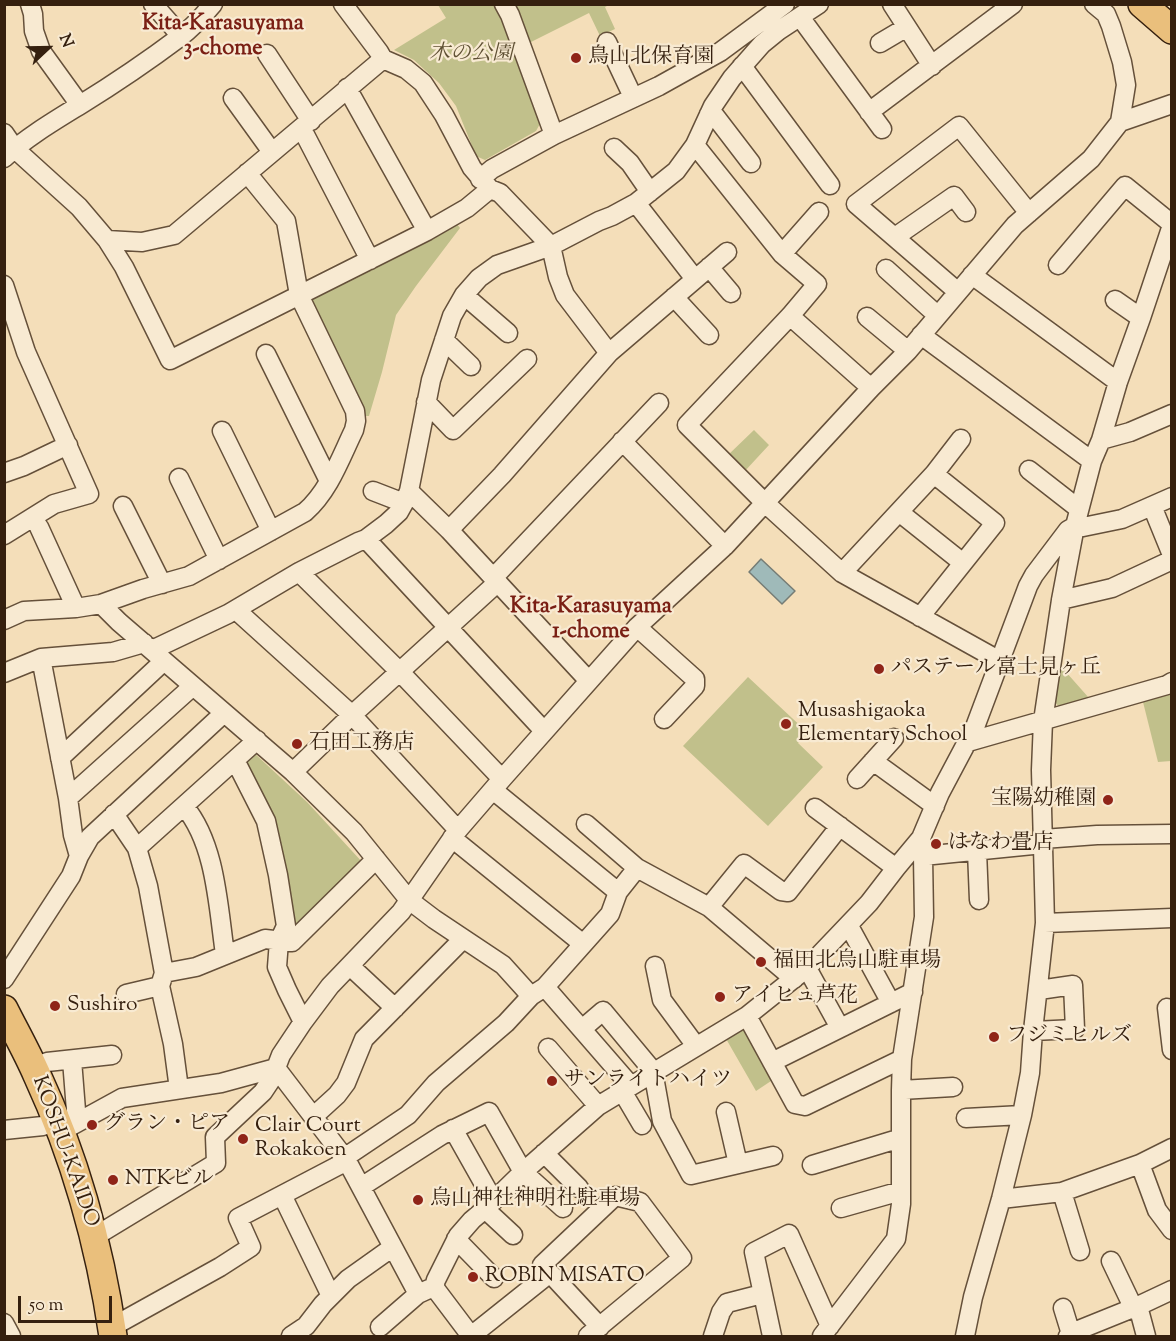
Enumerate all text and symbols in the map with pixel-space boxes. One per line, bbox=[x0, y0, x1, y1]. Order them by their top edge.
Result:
district label: Kita-Karasuyama 3-chome bbox=[142, 12, 304, 63]
north arrow bbox=[18, 18, 78, 78]
text: N bbox=[52, 31, 78, 51]
park label: 木の公園 bbox=[429, 42, 513, 68]
place label: 鳥山北保育園 bbox=[588, 45, 714, 71]
marker: 鳥山北保育園 bbox=[569, 51, 583, 65]
district label: Kita-Karasuyama 1-chome bbox=[510, 595, 672, 646]
place label: パステール富士見ヶ丘 bbox=[891, 656, 1101, 682]
marker: パステール富士見ヶ丘 bbox=[872, 662, 886, 676]
place label: Musashigaoka Elementary School bbox=[798, 699, 967, 749]
marker: Musashigaoka Elementary School bbox=[779, 717, 793, 731]
place label: 石田工務店 bbox=[309, 731, 414, 757]
marker: 石田工務店 bbox=[290, 737, 304, 751]
place label: 宝陽幼稚園 bbox=[991, 787, 1096, 813]
marker: 宝陽幼稚園 bbox=[1101, 793, 1115, 807]
place label: はなわ畳店 bbox=[948, 831, 1053, 857]
marker: はなわ畳店 bbox=[929, 837, 943, 851]
place label: 福田北烏山駐車場 bbox=[773, 949, 941, 975]
marker: 福田北烏山駐車場 bbox=[754, 955, 768, 969]
place label: アイヒュ芦花 bbox=[732, 984, 858, 1010]
marker: アイヒュ芦花 bbox=[713, 990, 727, 1004]
place label: Sushiro bbox=[67, 993, 137, 1019]
marker: Sushiro bbox=[48, 999, 62, 1013]
place label: フジミヒルズ bbox=[1006, 1024, 1132, 1050]
marker: フジミヒルズ bbox=[987, 1030, 1001, 1044]
place label: サンライトハイツ bbox=[564, 1068, 732, 1094]
street label: KOSHU-KAIDO bbox=[25, 1073, 103, 1231]
marker: サンライトハイツ bbox=[545, 1074, 559, 1088]
place label: グラン・ピア bbox=[104, 1112, 230, 1138]
place label: Clair Court Rokakoen bbox=[255, 1114, 361, 1164]
marker: グラン・ピア bbox=[85, 1118, 99, 1132]
marker: Clair Court Rokakoen bbox=[236, 1132, 250, 1146]
place label: NTKビル bbox=[125, 1167, 214, 1193]
marker: NTKビル bbox=[106, 1173, 120, 1187]
place label: 烏山神社神明社駐車場 bbox=[430, 1187, 640, 1213]
marker: 烏山神社神明社駐車場 bbox=[411, 1193, 425, 1207]
place label: ROBIN MISATO bbox=[485, 1264, 645, 1290]
marker: ROBIN MISATO bbox=[466, 1270, 480, 1284]
scale bar bbox=[21, 1284, 116, 1322]
text: 50 m bbox=[29, 1293, 63, 1319]

